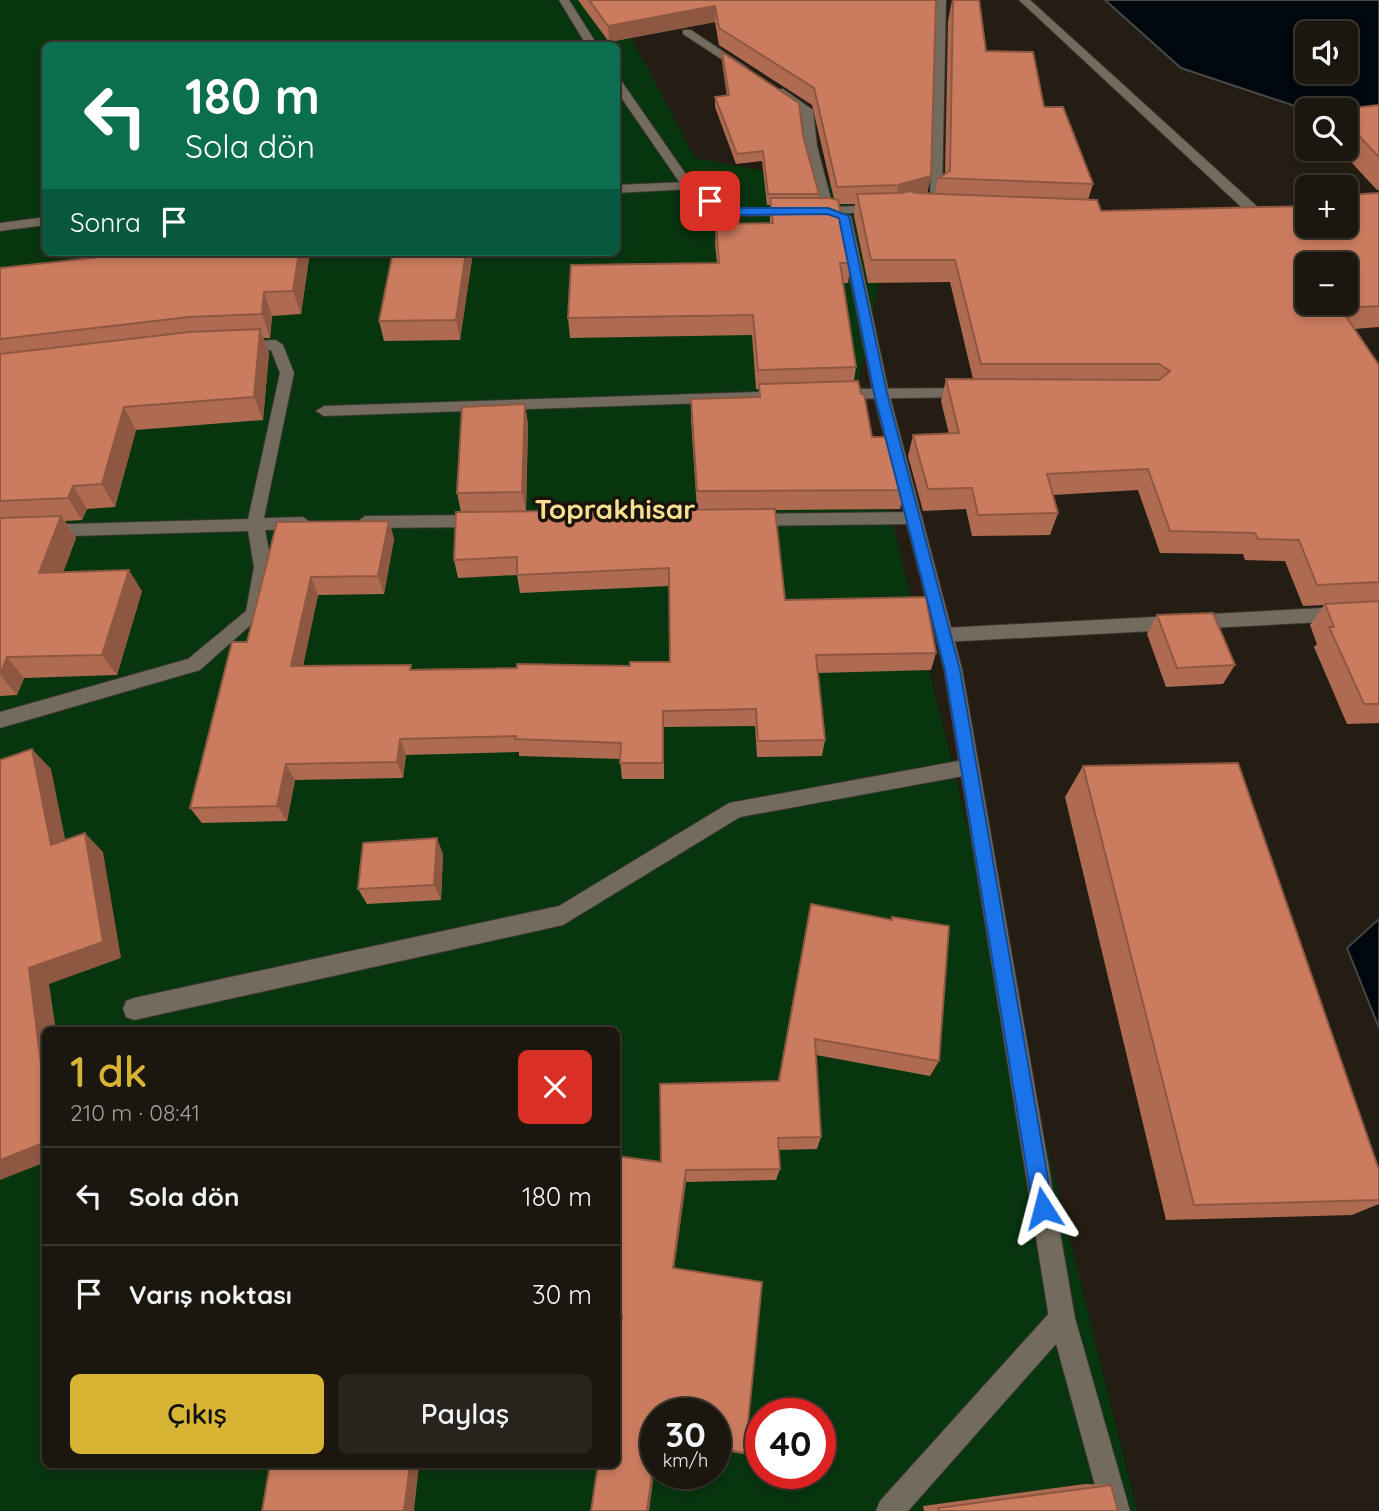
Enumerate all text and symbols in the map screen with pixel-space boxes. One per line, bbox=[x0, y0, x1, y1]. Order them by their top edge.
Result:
map controls bbox=[1295, 21, 1358, 315]
button: sound bbox=[1295, 21, 1358, 84]
text: 180 m bbox=[185, 65, 320, 126]
icon: left bbox=[70, 70, 161, 161]
button: search bbox=[1295, 98, 1358, 161]
text: Sola dön bbox=[185, 126, 315, 166]
pin bbox=[680, 171, 740, 231]
button: + bbox=[1295, 175, 1358, 238]
icon: arrive bbox=[691, 182, 729, 220]
icon: arrive bbox=[155, 203, 193, 241]
text: Sonra bbox=[70, 206, 141, 239]
button: − bbox=[1295, 252, 1358, 315]
district label: Toprakhisar bbox=[535, 491, 695, 526]
text: 1 dk bbox=[70, 1045, 147, 1098]
button: close bbox=[518, 1050, 592, 1124]
text: 210 m · 08:41 bbox=[70, 1098, 200, 1127]
position arrow bbox=[1006, 1171, 1080, 1245]
icon: left bbox=[70, 1177, 108, 1215]
text: Sola dön bbox=[129, 1180, 239, 1213]
text: 180 m bbox=[522, 1180, 592, 1213]
icon: arrive bbox=[70, 1275, 108, 1313]
text: Varış noktası bbox=[129, 1278, 292, 1311]
text: 30 m bbox=[532, 1278, 592, 1311]
button: Çıkış bbox=[70, 1374, 324, 1454]
button: Paylaş bbox=[338, 1374, 592, 1454]
speed limit sign: 40 bbox=[745, 1398, 836, 1489]
text: 30 bbox=[665, 1412, 706, 1456]
text: km/h bbox=[663, 1449, 708, 1472]

